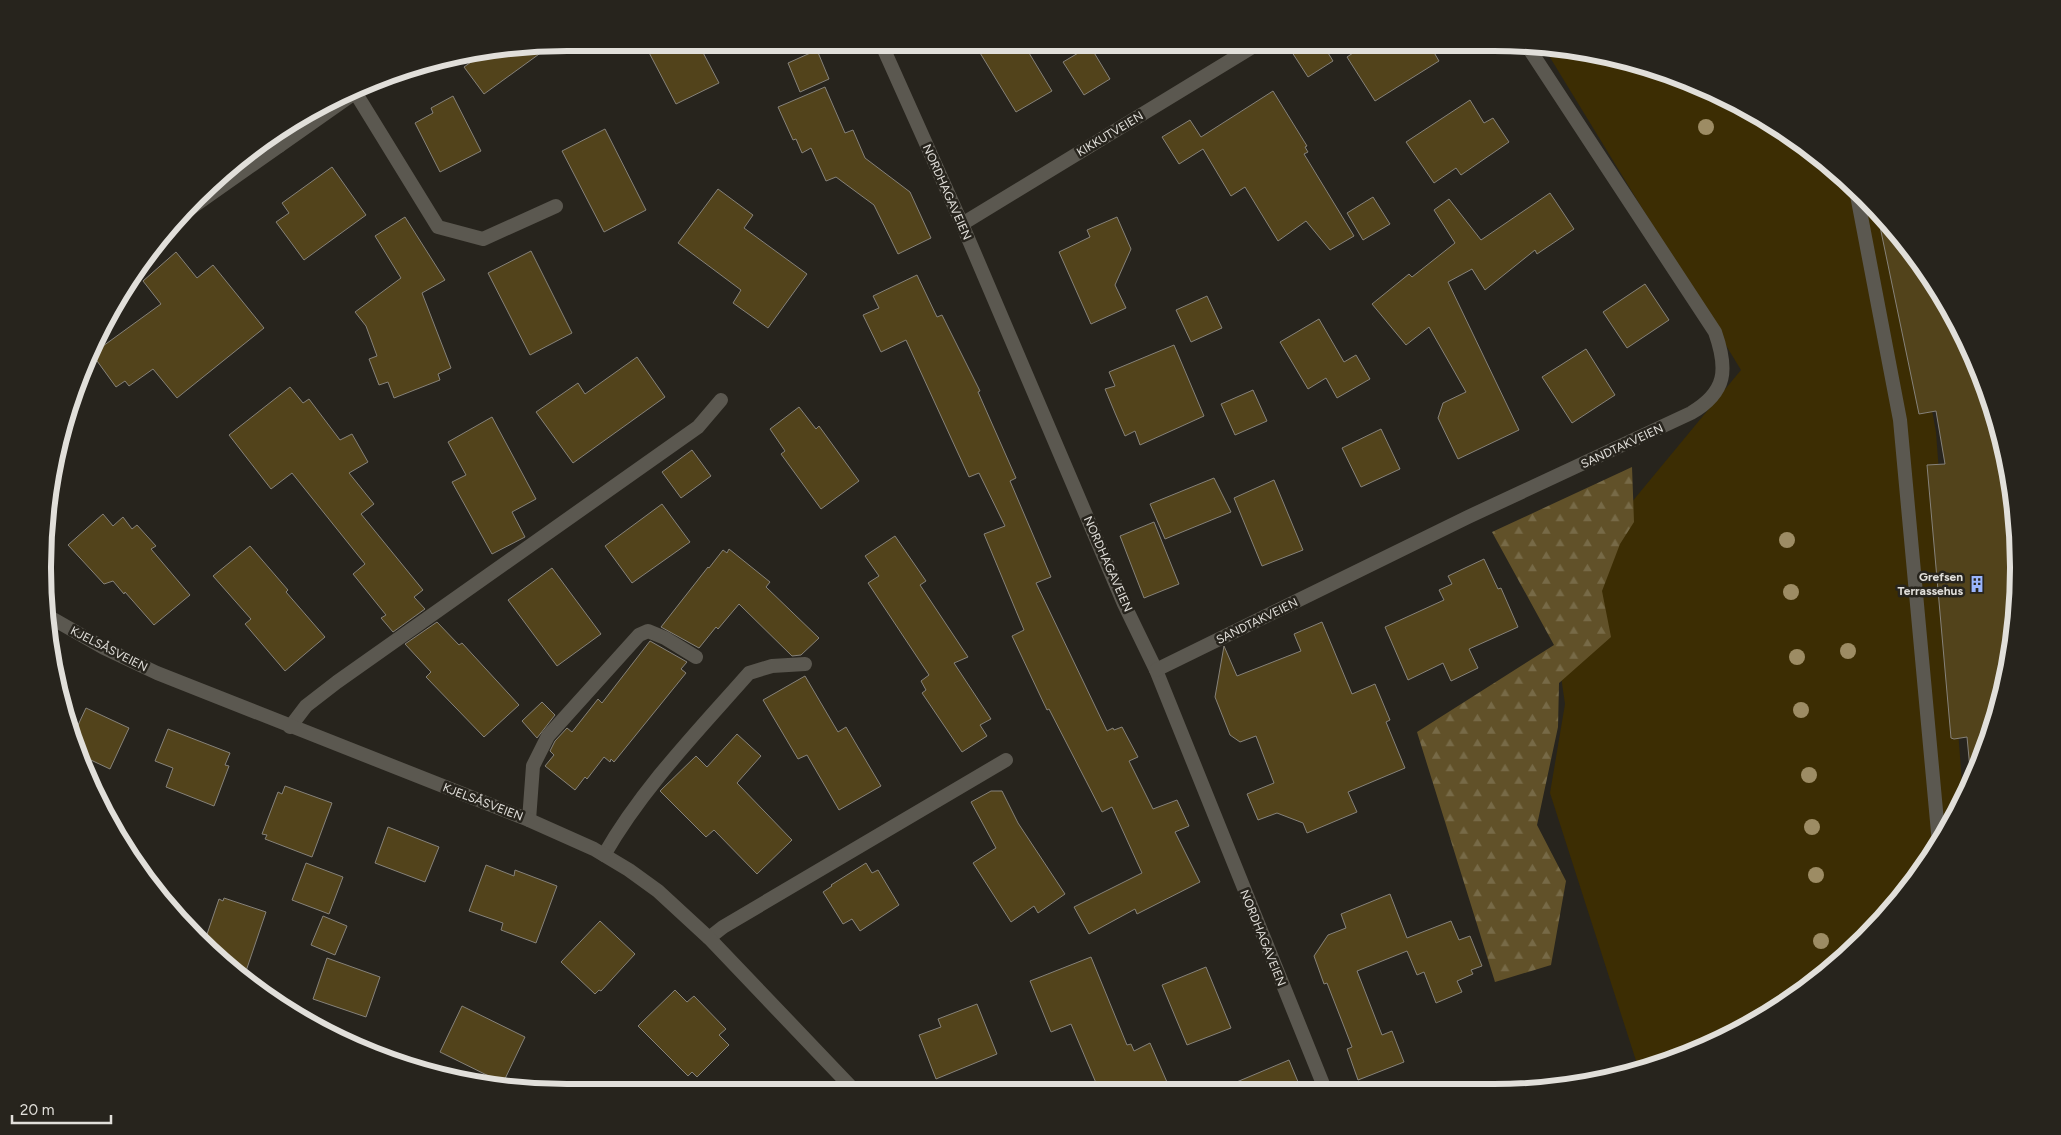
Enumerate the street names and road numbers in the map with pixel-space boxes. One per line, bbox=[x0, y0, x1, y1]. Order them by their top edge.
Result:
street label: KIKKUTVEIEN bbox=[1074, 109, 1146, 159]
street label: NORDHAGAVEIEN bbox=[920, 142, 974, 242]
street label: SANDTAKVEIEN bbox=[1579, 421, 1665, 471]
street label: NORDHAGAVEIEN bbox=[1081, 514, 1135, 614]
street label: SANDTAKVEIEN bbox=[1214, 595, 1300, 647]
street label: KJELSÅSVEIEN bbox=[68, 624, 150, 674]
street label: KJELSÅSVEIEN bbox=[441, 780, 525, 824]
street label: NORDHAGAVEIEN bbox=[1237, 888, 1289, 988]

